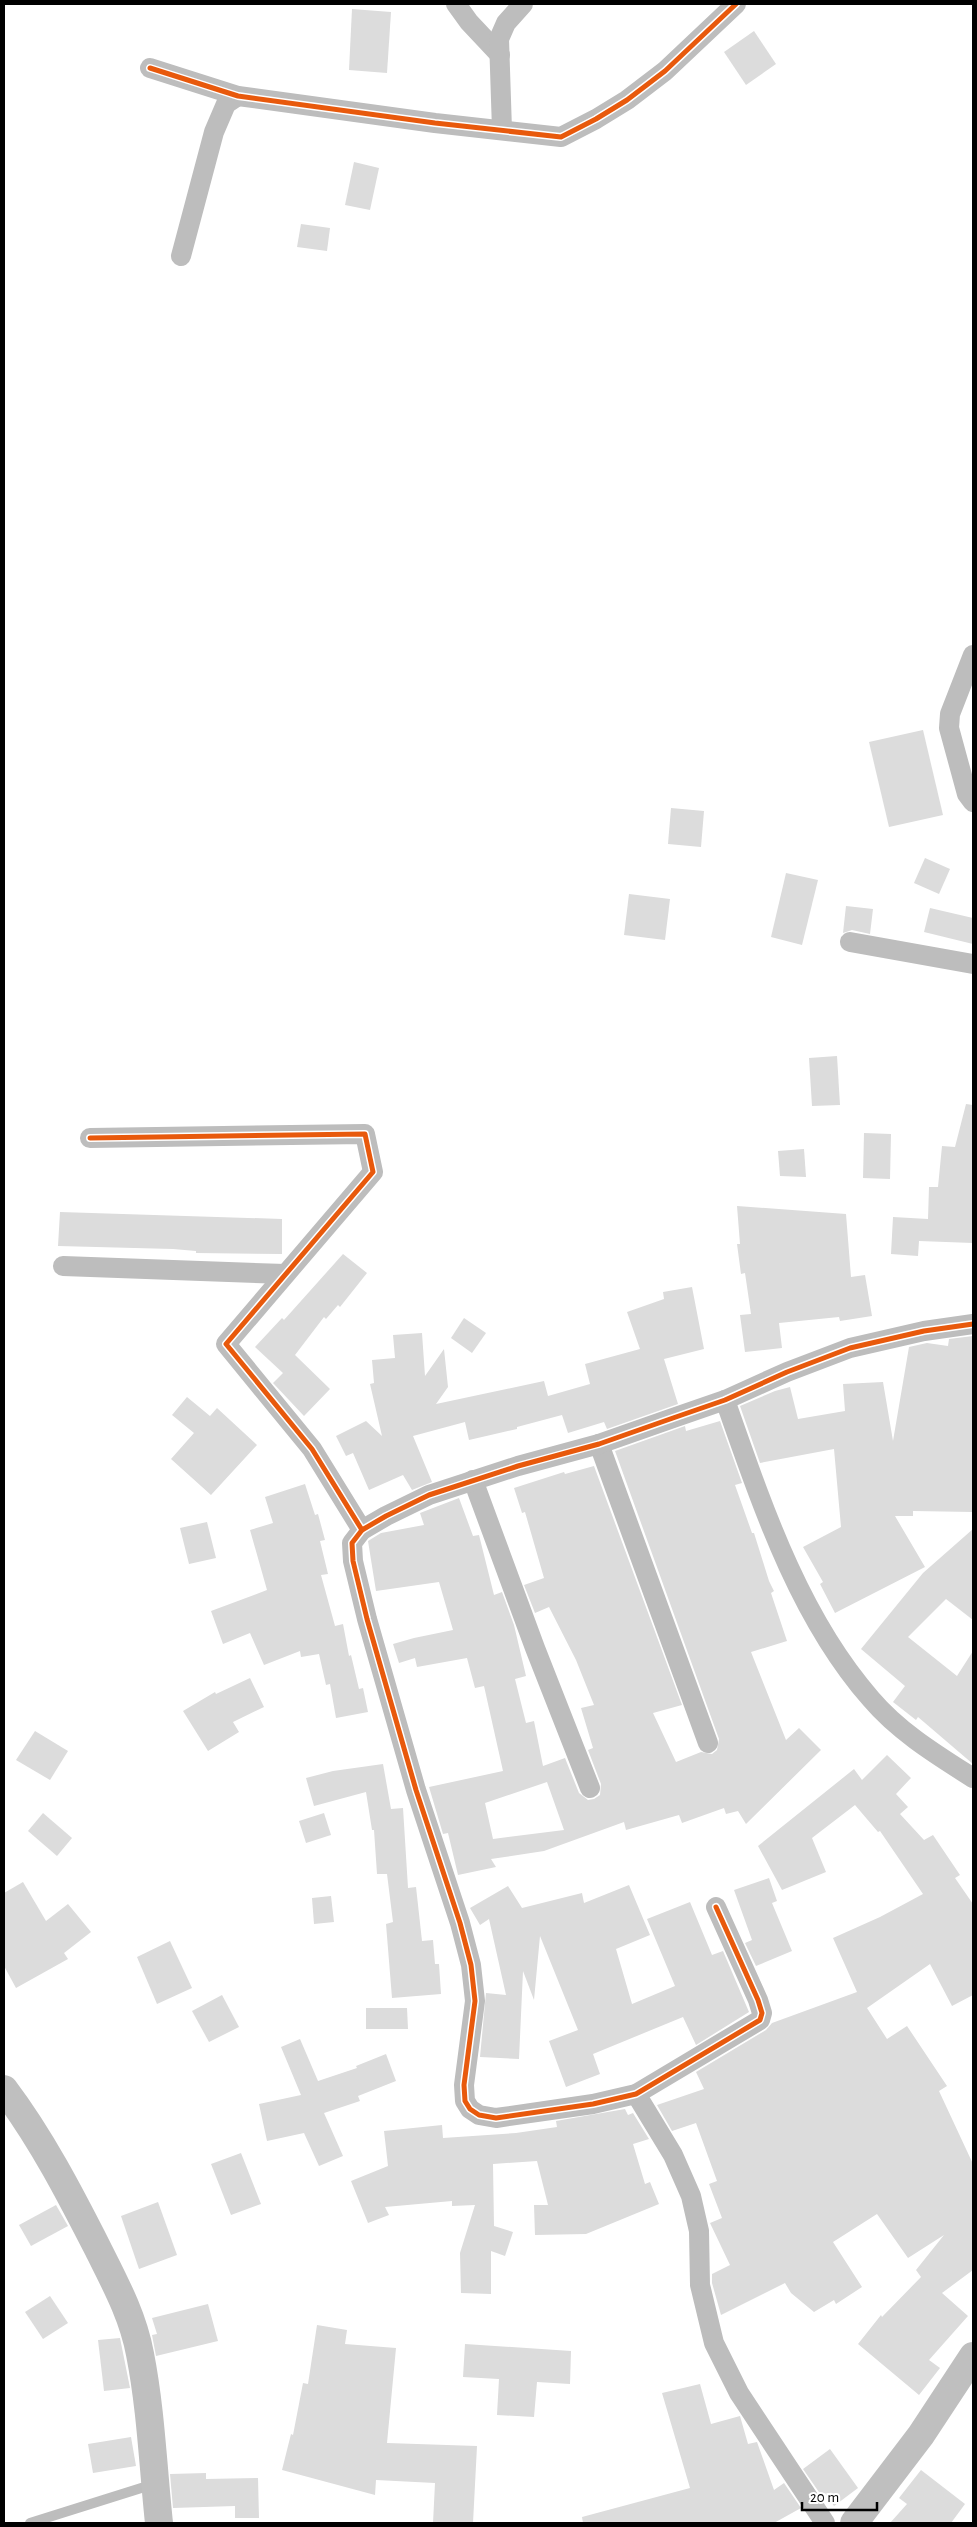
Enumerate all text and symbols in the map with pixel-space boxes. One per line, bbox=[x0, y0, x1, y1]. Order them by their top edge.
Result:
scale bar bbox=[802, 2480, 877, 2512]
text: 20 m bbox=[810, 2490, 839, 2505]

